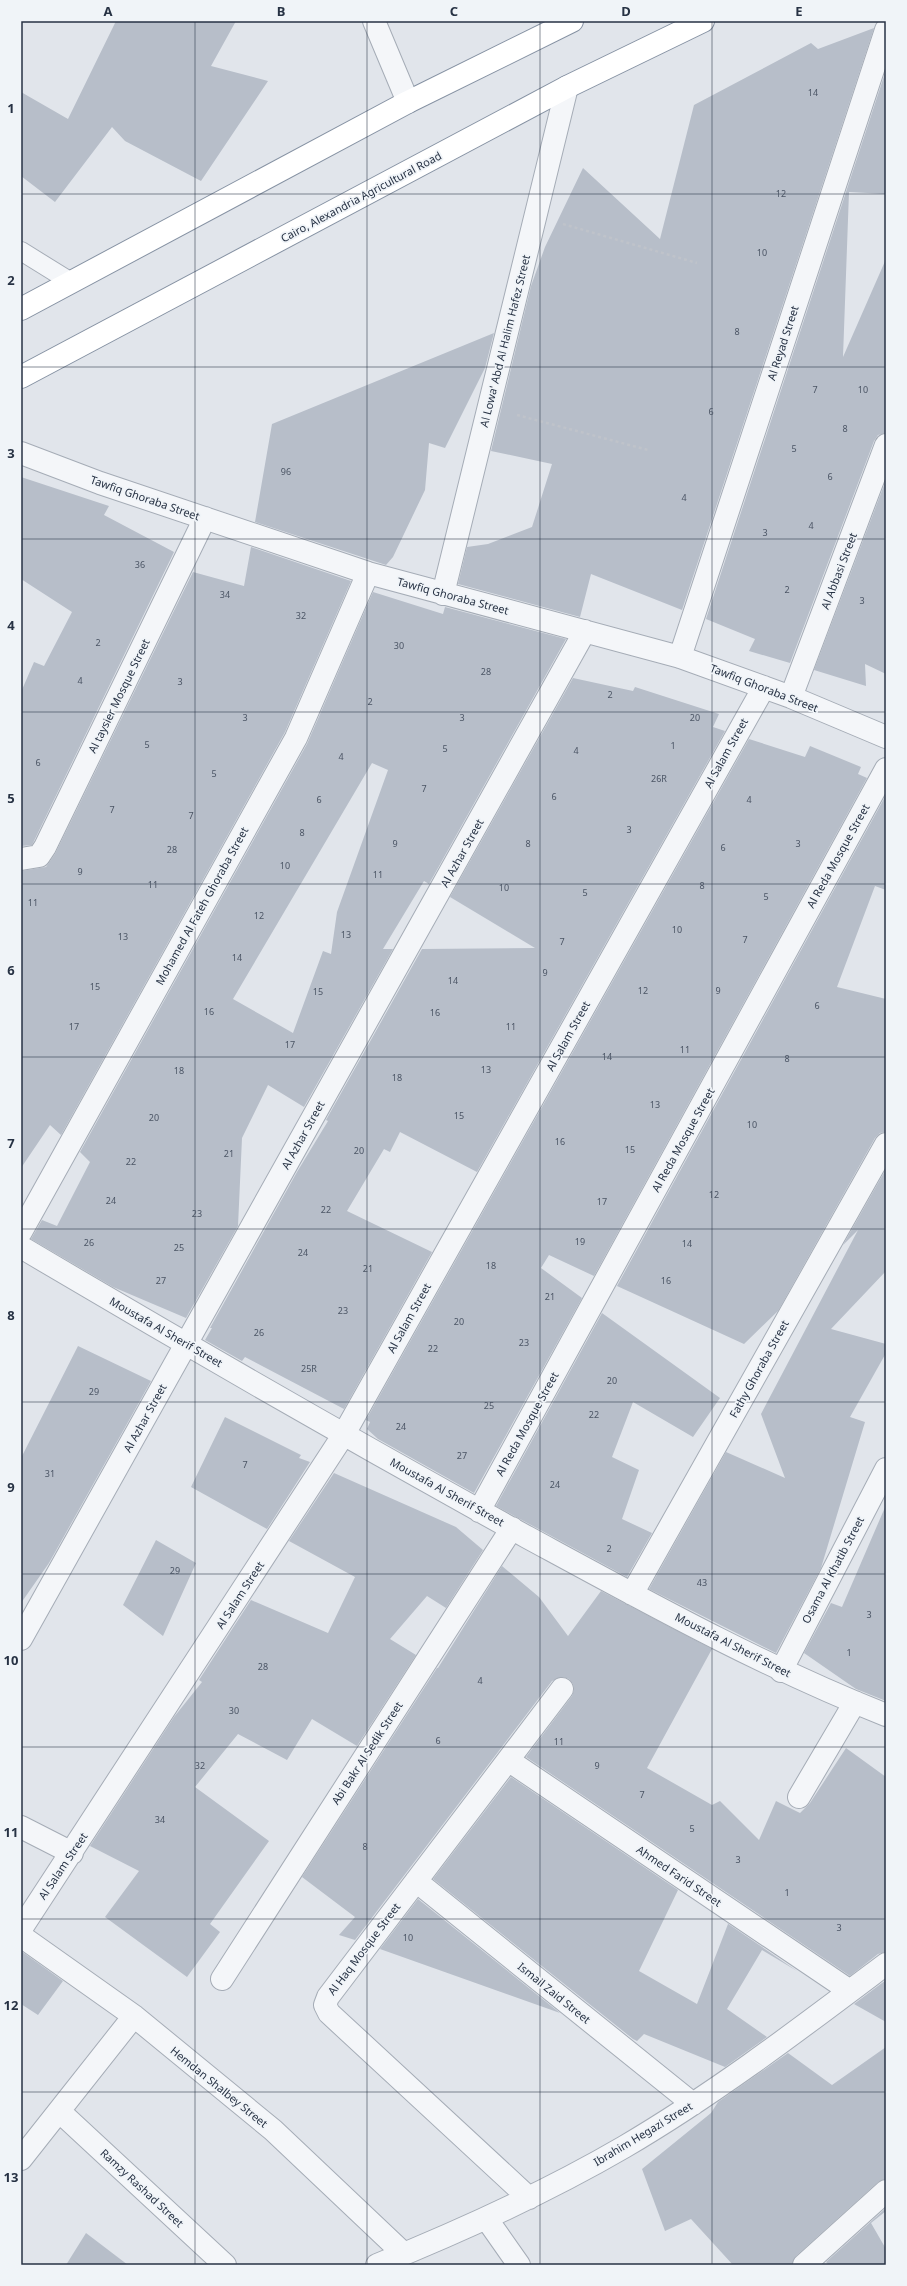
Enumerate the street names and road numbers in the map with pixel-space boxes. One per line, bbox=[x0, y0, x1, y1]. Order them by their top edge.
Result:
street label: Cairo, Alexandria Agricultural Road bbox=[278, 148, 444, 245]
street label: Al Lowa' Abd Al Halim Hafez Street bbox=[476, 253, 533, 429]
street label: Al Reyad Street bbox=[763, 304, 802, 382]
street label: Tawfiq Ghoraba Street bbox=[88, 472, 202, 523]
street label: Al Abbasi Street bbox=[817, 530, 860, 611]
street label: Tawfiq Ghoraba Street bbox=[396, 573, 511, 618]
street label: Al taysier Mosque Street bbox=[84, 636, 153, 755]
street label: Tawfiq Ghoraba Street bbox=[708, 660, 820, 715]
street label: Al Salam Street bbox=[700, 715, 751, 790]
street label: Al Reda Mosque Street bbox=[803, 801, 872, 910]
street label: Al Azhar Street bbox=[437, 816, 487, 890]
street label: Mohamed Al Fateh Ghoraba Street bbox=[152, 824, 251, 988]
street label: Al Salam Street bbox=[542, 998, 593, 1073]
street label: Al Reda Mosque Street bbox=[648, 1085, 717, 1194]
street label: Al Azhar Street bbox=[278, 1098, 328, 1172]
street label: Al Salam Street bbox=[383, 1280, 434, 1355]
street label: Moustafa Al Sherif Street bbox=[107, 1293, 226, 1370]
street label: Fathy Ghoraba Street bbox=[725, 1317, 792, 1420]
street label: Al Reda Mosque Street bbox=[492, 1369, 561, 1478]
street label: Al Azhar Street bbox=[120, 1381, 170, 1455]
street label: Moustafa Al Sherif Street bbox=[388, 1454, 507, 1529]
street label: Osama Al Khatib Street bbox=[798, 1514, 867, 1626]
street label: Al Salam Street bbox=[212, 1558, 267, 1631]
street label: Moustafa Al Sherif Street bbox=[673, 1609, 794, 1680]
street label: Abi Bakr Al Sedik Street bbox=[328, 1698, 406, 1807]
street label: Al Salam Street bbox=[35, 1829, 91, 1902]
street label: Ahmed Farid Street bbox=[634, 1842, 725, 1910]
street label: Al Haq Mosque Street bbox=[324, 1899, 403, 1998]
street label: Ismail Zaid Street bbox=[515, 1959, 594, 2027]
street label: Hemdan Shalbey Street bbox=[168, 2043, 271, 2131]
street label: Ibrahim Hegazi Street bbox=[591, 2098, 695, 2169]
street label: Ramzy Rashad Street bbox=[98, 2145, 187, 2230]

